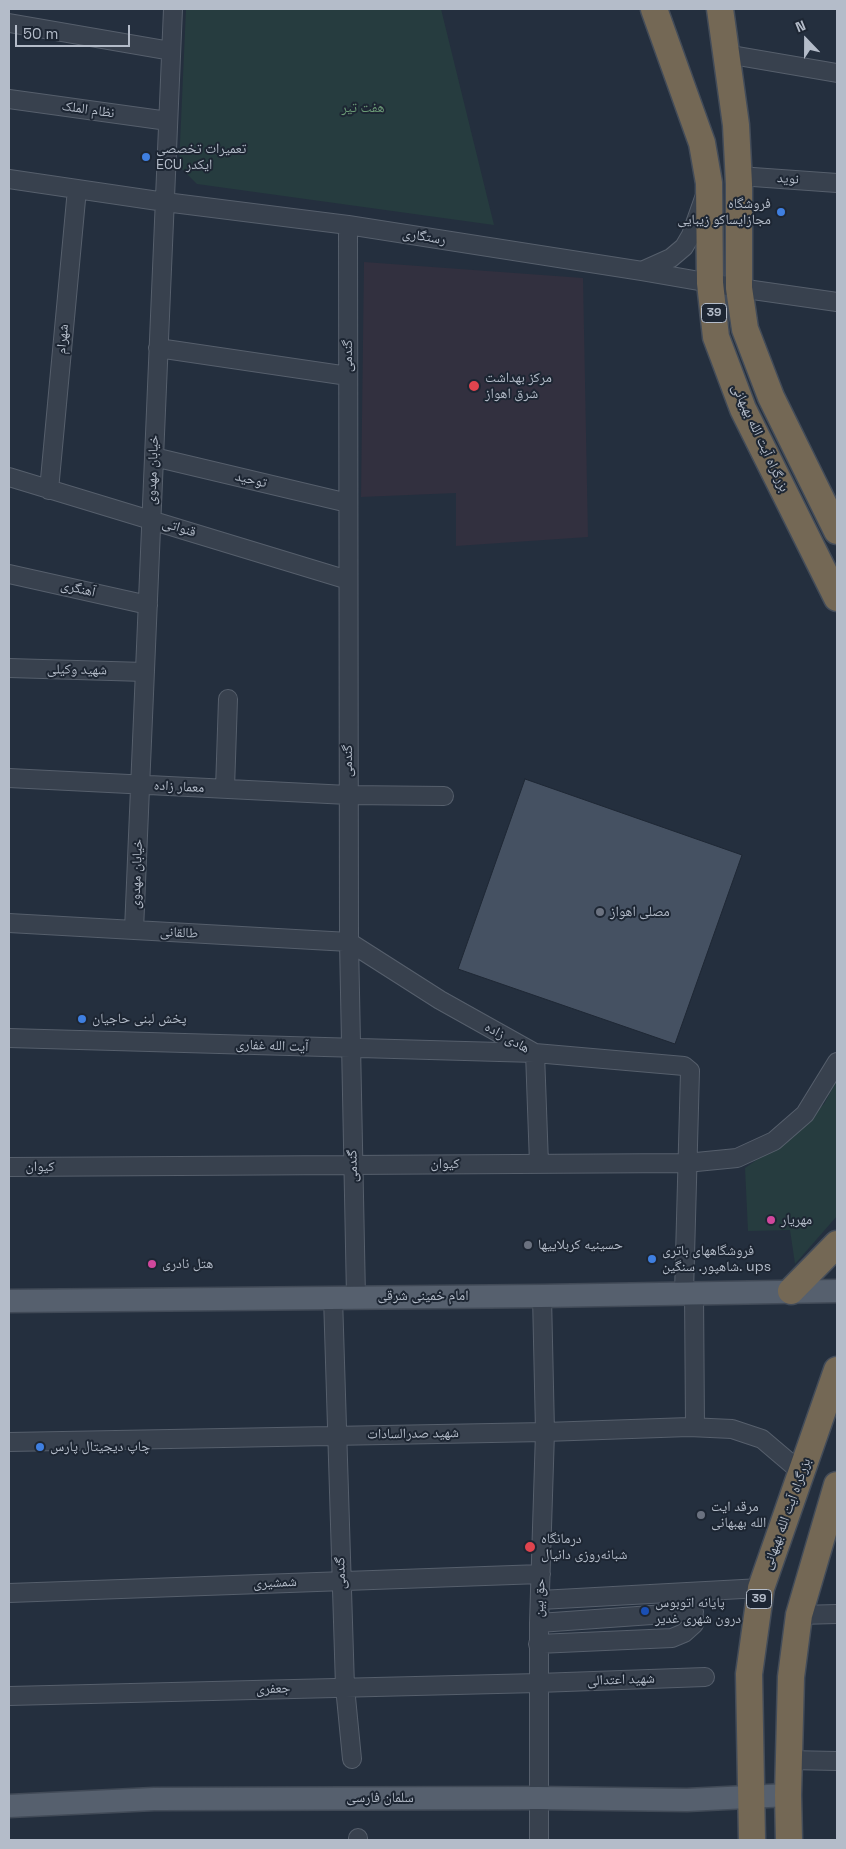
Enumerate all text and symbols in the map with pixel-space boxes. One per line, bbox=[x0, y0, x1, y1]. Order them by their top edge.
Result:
scale bar bbox=[18, 15, 132, 47]
north arrow bbox=[781, 15, 831, 65]
text: N bbox=[793, 16, 808, 36]
text: 50 m bbox=[23, 24, 58, 43]
street label: نظام الملک bbox=[61, 98, 115, 122]
park label: هفت تیر bbox=[341, 100, 385, 116]
place label: تعمیرات تخصصی ECU ایکدر bbox=[156, 141, 246, 174]
marker: تعمیرات تخصصی ECU ایکدر bbox=[140, 151, 152, 163]
street label: نوید bbox=[777, 170, 799, 188]
place label: فروشگاه مجازایساکو زیبایی bbox=[677, 196, 771, 228]
marker: فروشگاه مجازایساکو زیبایی bbox=[775, 206, 787, 218]
street label: رستگاری bbox=[401, 225, 447, 249]
road number: 39 bbox=[702, 304, 726, 322]
street label: شهرام bbox=[53, 323, 73, 355]
street label: گندمی bbox=[340, 340, 356, 372]
place label: مرکز بهداشت شرق اهواز bbox=[485, 370, 552, 402]
marker: مرکز بهداشت شرق اهواز bbox=[467, 379, 481, 393]
street label: بزرگراه آیت الله بهبهانی bbox=[728, 381, 792, 495]
street label: خیابان مهدوی bbox=[143, 435, 163, 505]
street label: توحید bbox=[234, 468, 268, 492]
street label: قنواتی bbox=[160, 515, 198, 541]
street label: آهنگری bbox=[59, 577, 97, 601]
street label: شهید وکیلی bbox=[47, 661, 107, 679]
street label: گندمی bbox=[340, 745, 356, 777]
street label: معمار زاده bbox=[153, 777, 205, 797]
street label: خیابان مهدوی bbox=[127, 839, 147, 909]
place label: مصلی اهواز bbox=[610, 904, 670, 920]
marker: مصلی اهواز bbox=[594, 906, 606, 918]
street label: طالقانی bbox=[159, 924, 199, 942]
place label: پخش لبنی حاجیان bbox=[92, 1011, 186, 1027]
marker: پخش لبنی حاجیان bbox=[76, 1013, 88, 1025]
street label: هادی زاده bbox=[482, 1019, 532, 1057]
street label: آیت الله غفاری bbox=[235, 1036, 309, 1056]
street label: گندمی bbox=[344, 1150, 362, 1182]
street label: کیوان bbox=[431, 1156, 459, 1172]
street label: کیوان bbox=[26, 1159, 54, 1175]
place label: مهریار bbox=[781, 1212, 812, 1228]
marker: مهریار bbox=[765, 1214, 777, 1226]
place label: حسینیه کربلاییها bbox=[538, 1237, 623, 1253]
marker: حسینیه کربلاییها bbox=[522, 1239, 534, 1251]
place label: فروشگاههای باتری شاهپور. سنگین. ups bbox=[662, 1243, 771, 1276]
marker: فروشگاههای باتری شاهپور. سنگین. ups bbox=[646, 1253, 658, 1265]
place label: هتل نادری bbox=[162, 1256, 213, 1272]
marker: هتل نادری bbox=[146, 1258, 158, 1270]
street label: امام خمینی شرقی bbox=[377, 1288, 469, 1304]
street label: شهید صدرالسادات bbox=[367, 1425, 459, 1443]
place label: چاپ دیجیتال پارس bbox=[50, 1439, 150, 1455]
marker: چاپ دیجیتال پارس bbox=[34, 1441, 46, 1453]
street label: بزرگراه آیت الله بهبهانی bbox=[759, 1456, 815, 1572]
place label: مرقد ایت الله بهبهانی bbox=[711, 1499, 766, 1531]
marker: مرقد ایت الله بهبهانی bbox=[695, 1509, 707, 1521]
place label: درمانگاه شبانه‌روزی دانیال bbox=[541, 1531, 628, 1564]
marker: درمانگاه شبانه‌روزی دانیال bbox=[523, 1540, 537, 1554]
street label: گندمی bbox=[332, 1556, 350, 1590]
street label: شمشیری bbox=[253, 1574, 297, 1592]
street label: حق بین bbox=[531, 1578, 549, 1618]
road number: 39 bbox=[746, 1590, 772, 1608]
place label: پایانه اتوبوس درون شهری غدیر bbox=[655, 1595, 741, 1628]
marker: پایانه اتوبوس درون شهری غدیر bbox=[639, 1605, 651, 1617]
street label: شهید اعتدالی bbox=[587, 1670, 655, 1690]
street label: جعفری bbox=[256, 1680, 290, 1698]
street label: سلمان فارسی bbox=[346, 1790, 414, 1806]

